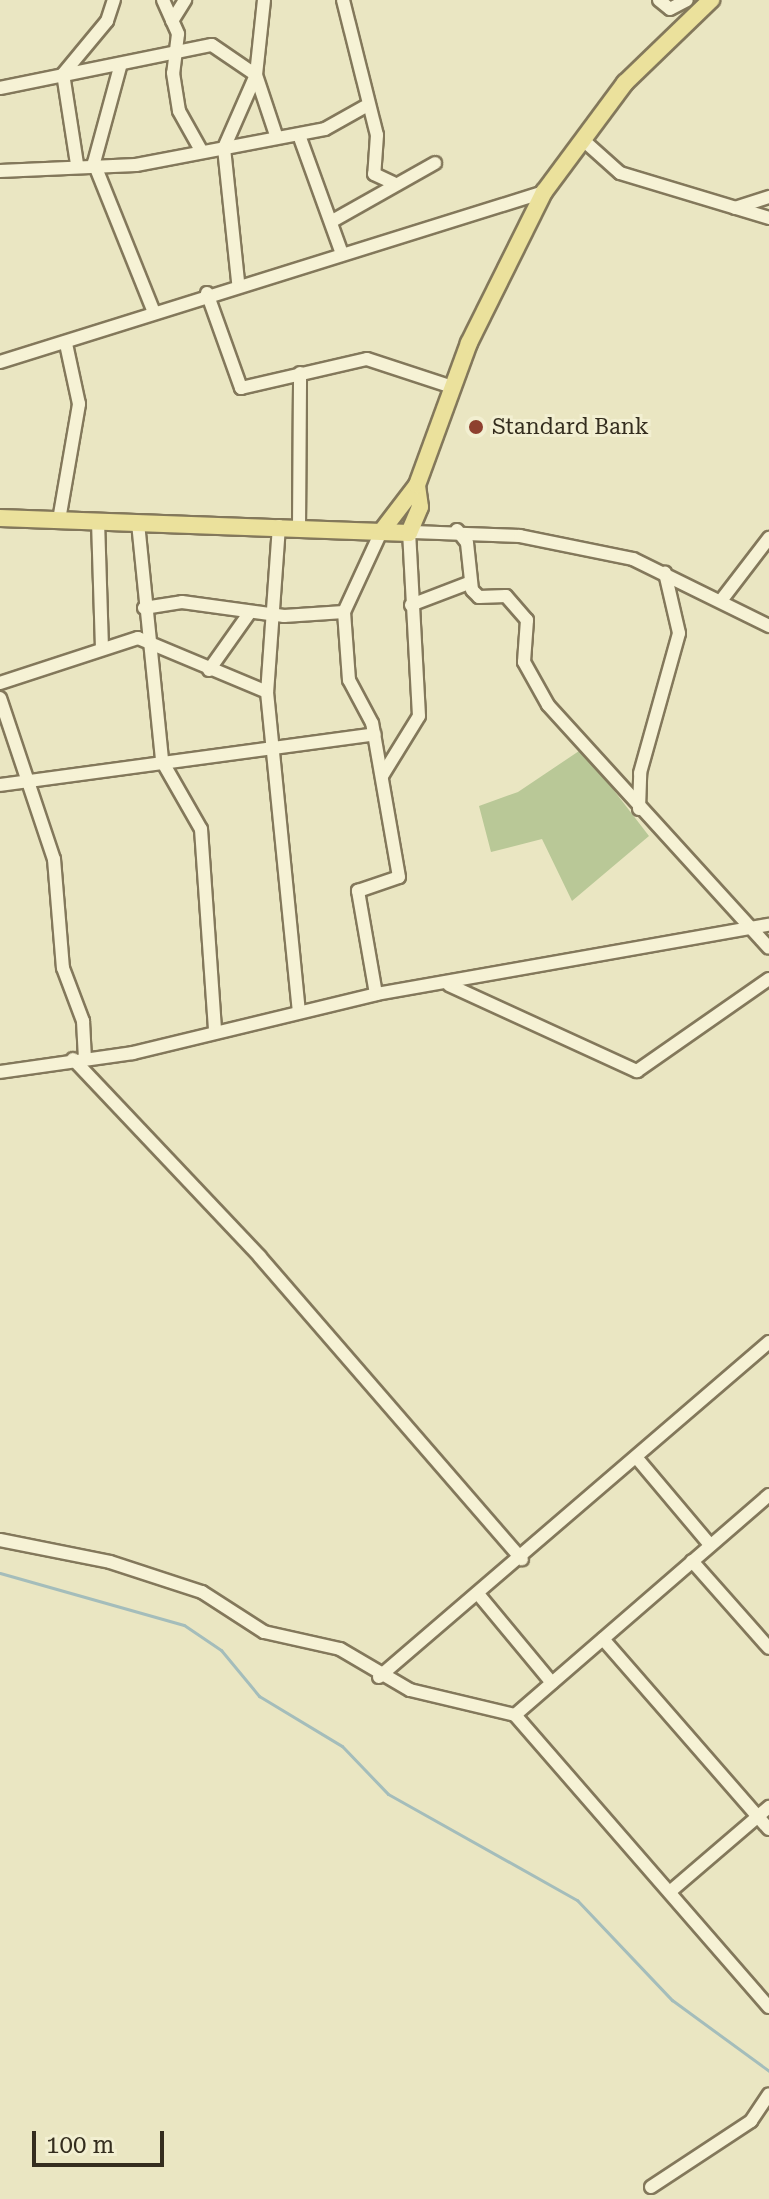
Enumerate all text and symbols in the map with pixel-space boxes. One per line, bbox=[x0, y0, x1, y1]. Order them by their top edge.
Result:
place label: Standard Bank bbox=[492, 414, 649, 440]
marker: Standard Bank bbox=[467, 418, 485, 436]
scale bar bbox=[36, 2115, 168, 2165]
text: 100 m bbox=[46, 2131, 114, 2159]

